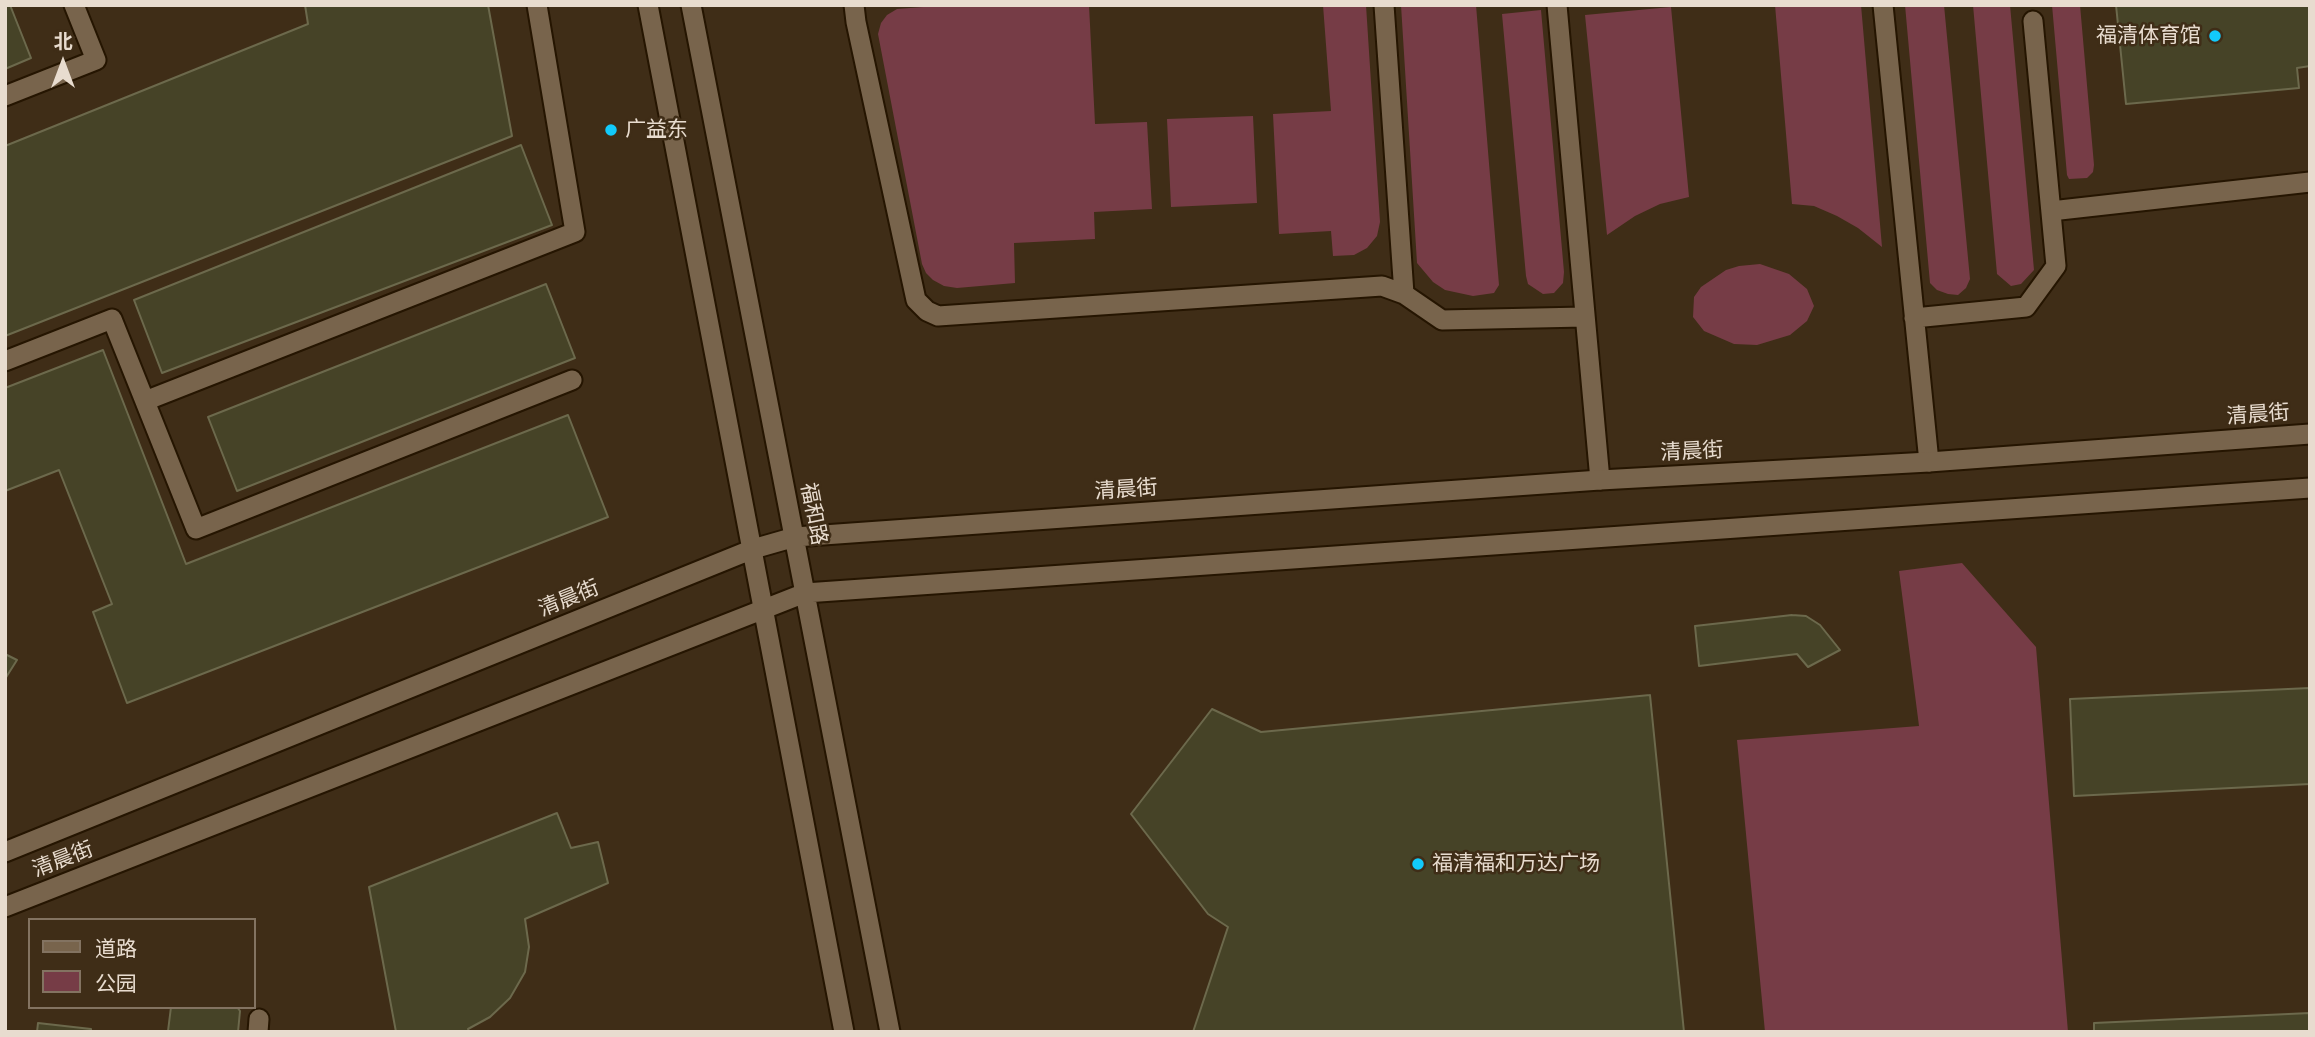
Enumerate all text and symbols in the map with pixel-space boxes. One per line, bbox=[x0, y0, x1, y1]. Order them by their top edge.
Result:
place label: 福清体育馆 bbox=[2096, 23, 2201, 49]
north arrow bbox=[28, 28, 98, 98]
marker: 福清体育馆 bbox=[2207, 28, 2223, 44]
text: 北 bbox=[53, 31, 73, 53]
place label: 广益东 bbox=[625, 117, 688, 143]
marker: 广益东 bbox=[603, 122, 619, 138]
street label: 清晨街 bbox=[2226, 400, 2290, 430]
street label: 清晨街 bbox=[1660, 438, 1724, 466]
street label: 清晨街 bbox=[1094, 475, 1158, 505]
street label: 福和路 bbox=[795, 481, 831, 547]
street label: 清晨街 bbox=[535, 576, 603, 622]
street label: 清晨街 bbox=[29, 837, 97, 883]
place label: 福清福和万达广场 bbox=[1432, 851, 1600, 877]
marker: 福清福和万达广场 bbox=[1410, 856, 1426, 872]
legend bbox=[28, 918, 256, 1009]
text: 道路 bbox=[95, 937, 137, 961]
text: 公园 bbox=[95, 972, 137, 996]

